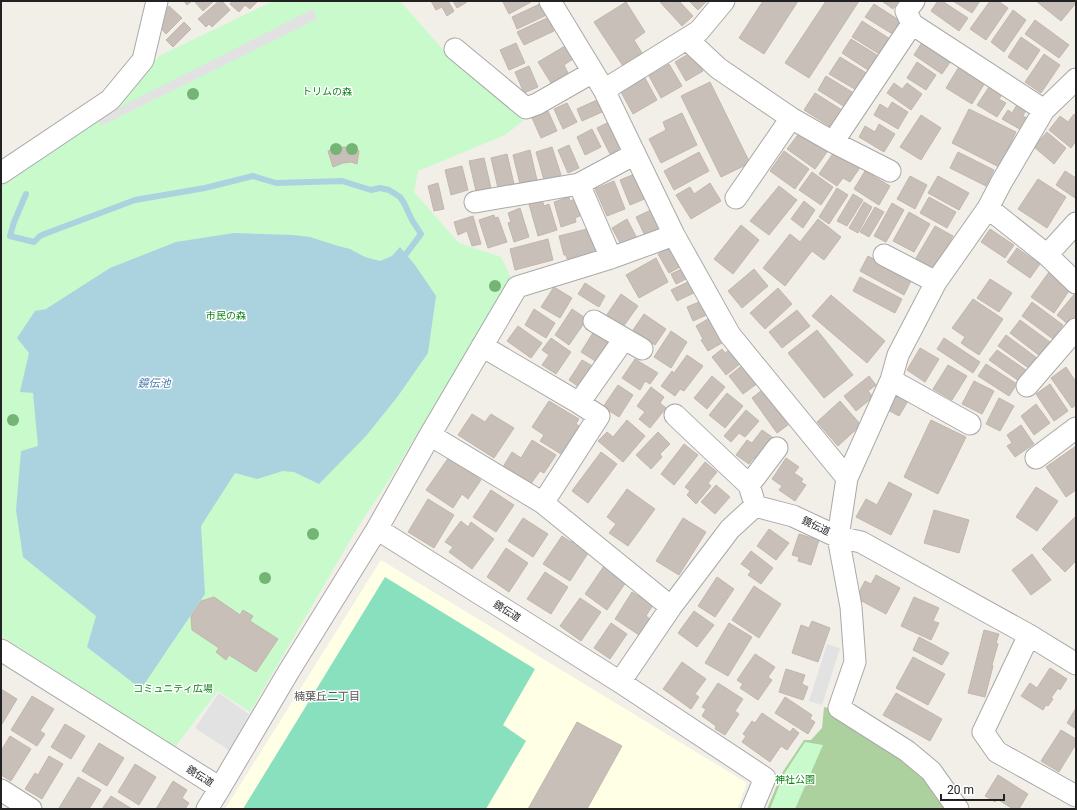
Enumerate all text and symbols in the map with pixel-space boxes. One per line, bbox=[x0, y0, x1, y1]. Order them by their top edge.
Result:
park label: トリムの森 bbox=[302, 86, 352, 97]
park label: 市民の森 bbox=[206, 310, 246, 321]
water label: 鏡伝池 bbox=[138, 377, 171, 390]
street label: 鏡伝道 bbox=[800, 515, 832, 537]
street label: 鏡伝道 bbox=[491, 598, 523, 624]
park label: コミュニティ広場 bbox=[133, 683, 213, 694]
district label: 楠葉丘二丁目 bbox=[294, 690, 360, 703]
street label: 鏡伝道 bbox=[184, 763, 216, 789]
park label: 神社公園 bbox=[775, 774, 815, 785]
scale bar bbox=[941, 776, 1004, 802]
text: 20 m bbox=[947, 783, 974, 797]

